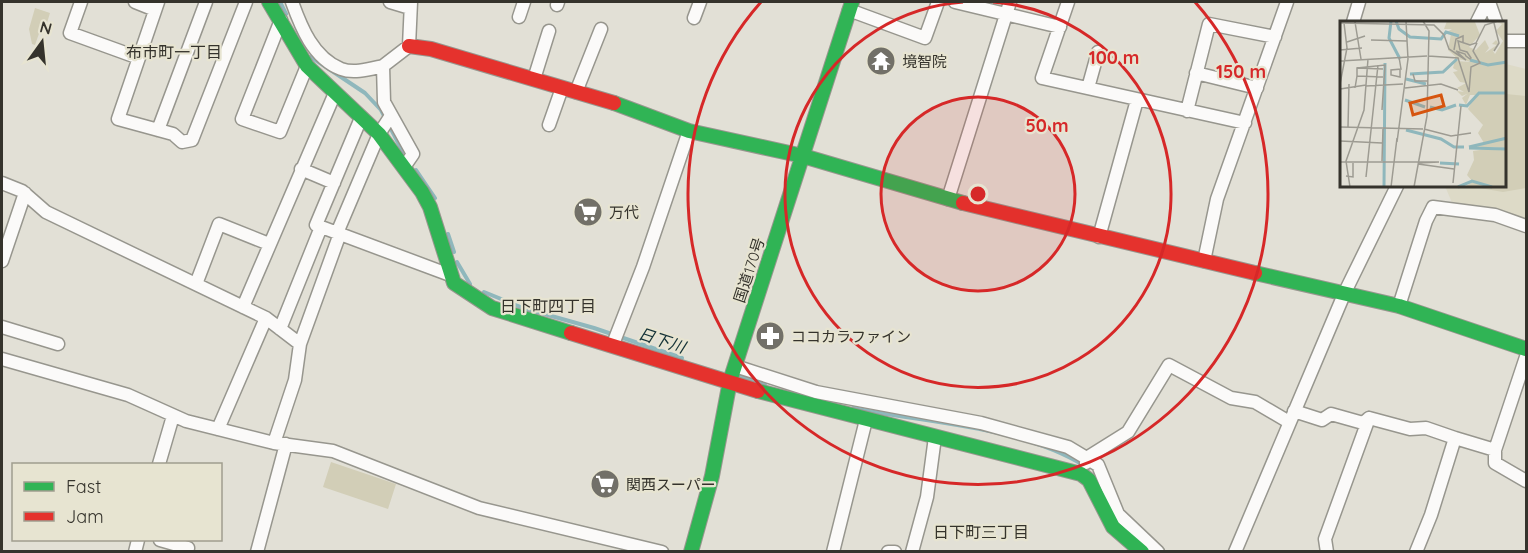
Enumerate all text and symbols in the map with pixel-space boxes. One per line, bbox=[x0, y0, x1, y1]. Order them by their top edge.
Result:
north arrow bbox=[12, 12, 72, 72]
text: N bbox=[38, 16, 54, 39]
inset map bbox=[1340, 21, 1507, 188]
district label: 布市町一丁目 bbox=[126, 42, 222, 62]
temple icon: 境智院 bbox=[865, 45, 897, 77]
text: 100 m bbox=[1089, 46, 1139, 69]
place label: 境智院 bbox=[902, 52, 947, 71]
text: 150 m bbox=[1216, 60, 1266, 83]
text: 50 m bbox=[1025, 114, 1069, 137]
centre of rings bbox=[968, 184, 988, 204]
supermarket icon: 万代 bbox=[572, 196, 604, 228]
place label: 万代 bbox=[609, 203, 639, 222]
street label: 国道170号 bbox=[730, 235, 768, 305]
district label: 日下町四丁目 bbox=[500, 296, 596, 316]
pharmacy icon: ココカラファイン bbox=[754, 320, 786, 352]
water label: 日下川 bbox=[636, 323, 690, 358]
place label: ココカラファイン bbox=[791, 327, 911, 346]
legend bbox=[12, 463, 222, 541]
supermarket icon: 関西スーパー bbox=[589, 468, 621, 500]
text: Fast bbox=[66, 475, 101, 498]
place label: 関西スーパー bbox=[626, 475, 716, 494]
text: Jam bbox=[66, 505, 104, 528]
district label: 日下町三丁目 bbox=[933, 522, 1029, 542]

